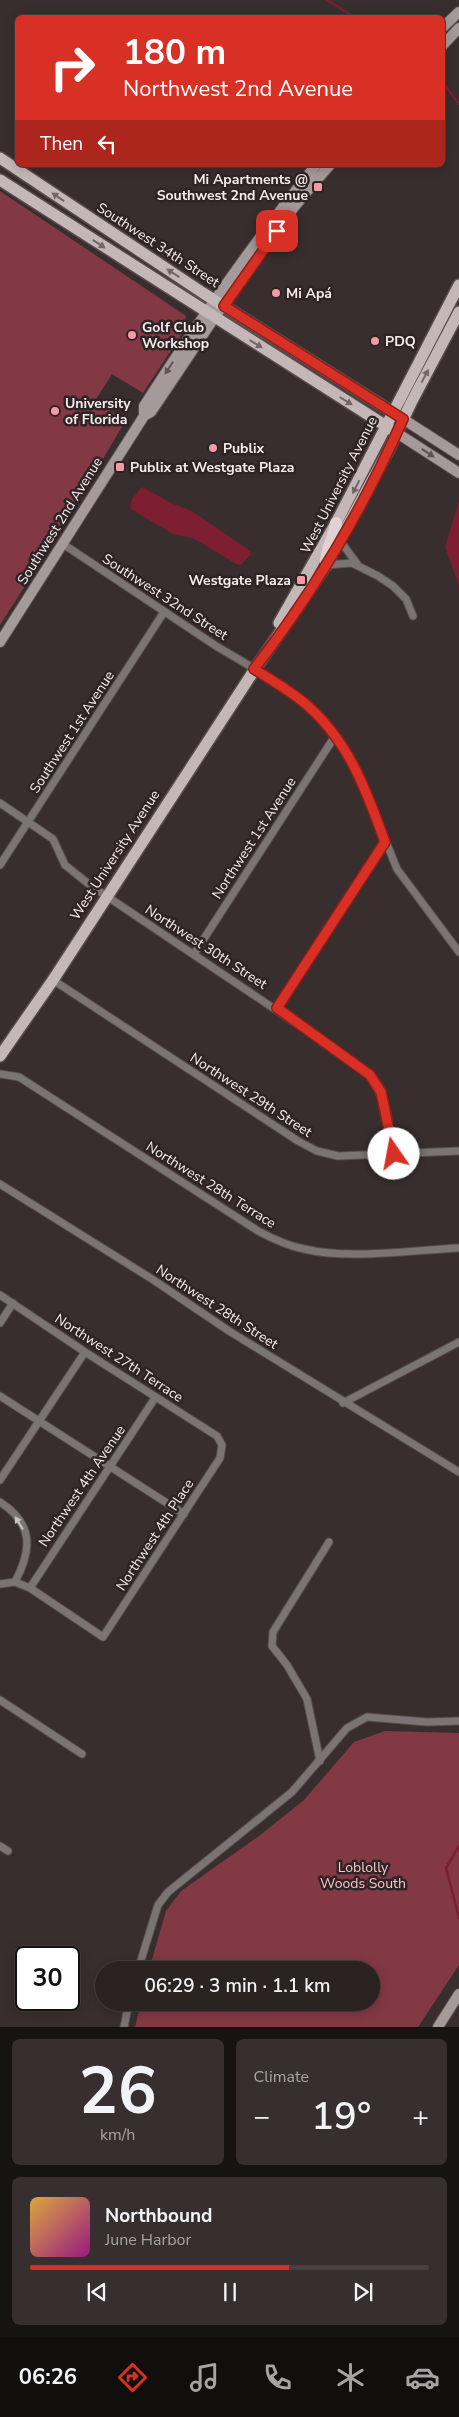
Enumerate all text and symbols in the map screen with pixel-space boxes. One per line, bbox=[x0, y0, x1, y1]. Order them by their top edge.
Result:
text: 180 m bbox=[123, 29, 226, 76]
icon: right bbox=[40, 35, 105, 100]
text: Northwest 2nd Avenue bbox=[123, 74, 353, 104]
icon: left bbox=[93, 130, 121, 158]
text: Then bbox=[40, 131, 83, 157]
place label: Mi Apartments @ Southwest 2nd Avenue bbox=[157, 170, 308, 205]
marker: Mi Apartments @ Southwest 2nd Avenue bbox=[312, 181, 324, 193]
one-way arrow bbox=[51, 192, 64, 202]
street label: Southwest 34th Street bbox=[93, 198, 223, 292]
pin bbox=[256, 210, 298, 252]
icon: arrive bbox=[263, 217, 291, 245]
one-way arrow bbox=[92, 240, 106, 249]
one-way arrow bbox=[166, 269, 180, 278]
place label: Mi Apá bbox=[286, 284, 332, 303]
marker: Mi Apá bbox=[270, 287, 282, 299]
place label: Golf Club Workshop bbox=[142, 318, 209, 353]
marker: Golf Club Workshop bbox=[126, 329, 138, 341]
place label: PDQ bbox=[385, 332, 416, 351]
marker: PDQ bbox=[369, 335, 381, 347]
one-way arrow bbox=[249, 340, 263, 349]
one-way arrow bbox=[164, 361, 174, 375]
one-way arrow bbox=[421, 368, 429, 383]
place label: University of Florida bbox=[65, 394, 131, 429]
one-way arrow bbox=[339, 396, 352, 406]
marker: University of Florida bbox=[49, 405, 61, 417]
street label: West University Avenue bbox=[296, 413, 382, 557]
place label: Publix bbox=[223, 439, 265, 458]
marker: Publix bbox=[207, 442, 219, 454]
one-way arrow bbox=[421, 449, 434, 458]
street label: Southwest 2nd Avenue bbox=[13, 454, 107, 588]
place label: Publix at Westgate Plaza bbox=[130, 458, 294, 477]
marker: Publix at Westgate Plaza bbox=[114, 461, 126, 473]
one-way arrow bbox=[352, 480, 360, 494]
street label: Southwest 32nd Street bbox=[99, 549, 231, 645]
place label: Westgate Plaza bbox=[188, 571, 291, 590]
marker: Westgate Plaza bbox=[295, 574, 307, 586]
street label: Southwest 1st Avenue bbox=[25, 667, 119, 797]
street label: Northwest 1st Avenue bbox=[207, 773, 301, 903]
street label: West University Avenue bbox=[66, 786, 164, 924]
street label: Northwest 30th Street bbox=[141, 900, 271, 994]
street label: Northwest 29th Street bbox=[186, 1048, 316, 1142]
position arrow bbox=[367, 1127, 419, 1179]
street label: Northwest 28th Terrace bbox=[142, 1137, 280, 1233]
street label: Northwest 28th Street bbox=[152, 1260, 282, 1354]
street label: Northwest 27th Terrace bbox=[51, 1309, 187, 1407]
street label: Northwest 4th Avenue bbox=[34, 1421, 130, 1551]
street label: Northwest 4th Place bbox=[112, 1475, 198, 1595]
one-way arrow bbox=[15, 1516, 24, 1529]
park label: Loblolly Woods South bbox=[320, 1858, 406, 1893]
speed limit sign: 30 bbox=[15, 1946, 80, 2011]
text: 06:29 · 3 min · 1.1 km bbox=[144, 1973, 331, 1999]
text: 26 bbox=[79, 2047, 157, 2136]
text: Climate bbox=[254, 2066, 309, 2088]
text: 19° bbox=[311, 2091, 371, 2142]
text: − bbox=[254, 2098, 270, 2136]
text: + bbox=[412, 2098, 429, 2136]
text: km/h bbox=[100, 2124, 135, 2146]
text: Northbound bbox=[105, 2203, 212, 2229]
text: June Harbor bbox=[105, 2229, 191, 2251]
icon: previous bbox=[83, 2278, 111, 2306]
icon: pause bbox=[216, 2278, 244, 2306]
icon: next bbox=[349, 2278, 377, 2306]
icon: directions bbox=[115, 2360, 150, 2395]
icon: music bbox=[187, 2360, 222, 2395]
icon: phone bbox=[260, 2360, 295, 2395]
icon: climate bbox=[333, 2360, 368, 2395]
icon: car bbox=[405, 2360, 440, 2395]
text: 06:26 bbox=[19, 2362, 77, 2392]

